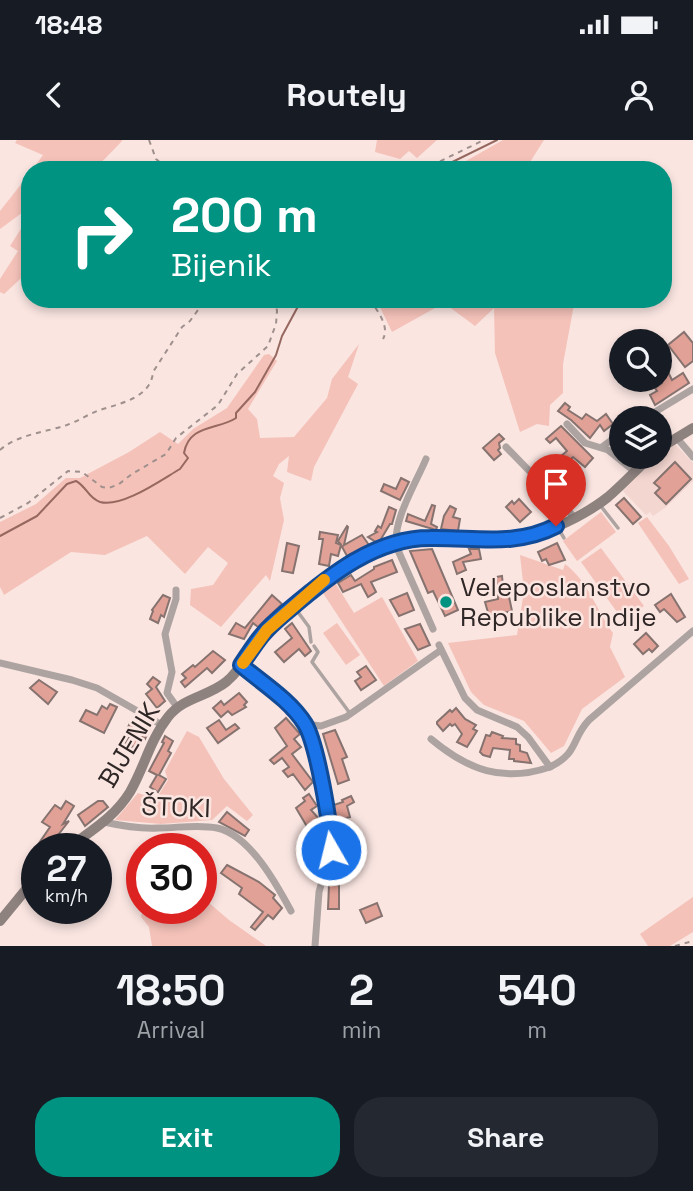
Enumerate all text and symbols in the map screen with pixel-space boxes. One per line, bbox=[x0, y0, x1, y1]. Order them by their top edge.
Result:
text: 18:48 bbox=[35, 8, 102, 42]
text: Routely bbox=[286, 75, 407, 115]
icon: back bbox=[35, 76, 73, 114]
icon: person bbox=[620, 76, 658, 114]
text: 200 m bbox=[171, 184, 318, 246]
icon: right bbox=[56, 189, 147, 280]
text: Bijenik bbox=[171, 245, 272, 285]
map controls bbox=[609, 329, 672, 469]
button: search bbox=[609, 329, 672, 392]
button: layers bbox=[609, 406, 672, 469]
pin bbox=[526, 454, 586, 526]
icon: arrive bbox=[537, 465, 575, 503]
place label: Veleposlanstvo Republike Indije bbox=[460, 570, 657, 634]
marker: Veleposlanstvo Republike Indije bbox=[438, 594, 454, 610]
street label: BIJENIK bbox=[90, 696, 168, 794]
street label: ŠTOKI bbox=[141, 789, 211, 825]
position arrow bbox=[294, 813, 368, 887]
speed limit sign: 30 bbox=[126, 833, 217, 924]
text: 27 bbox=[47, 847, 86, 891]
text: km/h bbox=[45, 884, 88, 907]
text: 18:50 bbox=[116, 964, 225, 1017]
text: 2 bbox=[349, 964, 374, 1017]
text: 540 bbox=[498, 964, 577, 1017]
text: Arrival bbox=[137, 1015, 205, 1045]
text: min bbox=[342, 1015, 381, 1045]
text: m bbox=[527, 1015, 547, 1045]
button: Exit bbox=[35, 1097, 340, 1177]
button: Share bbox=[354, 1097, 658, 1177]

